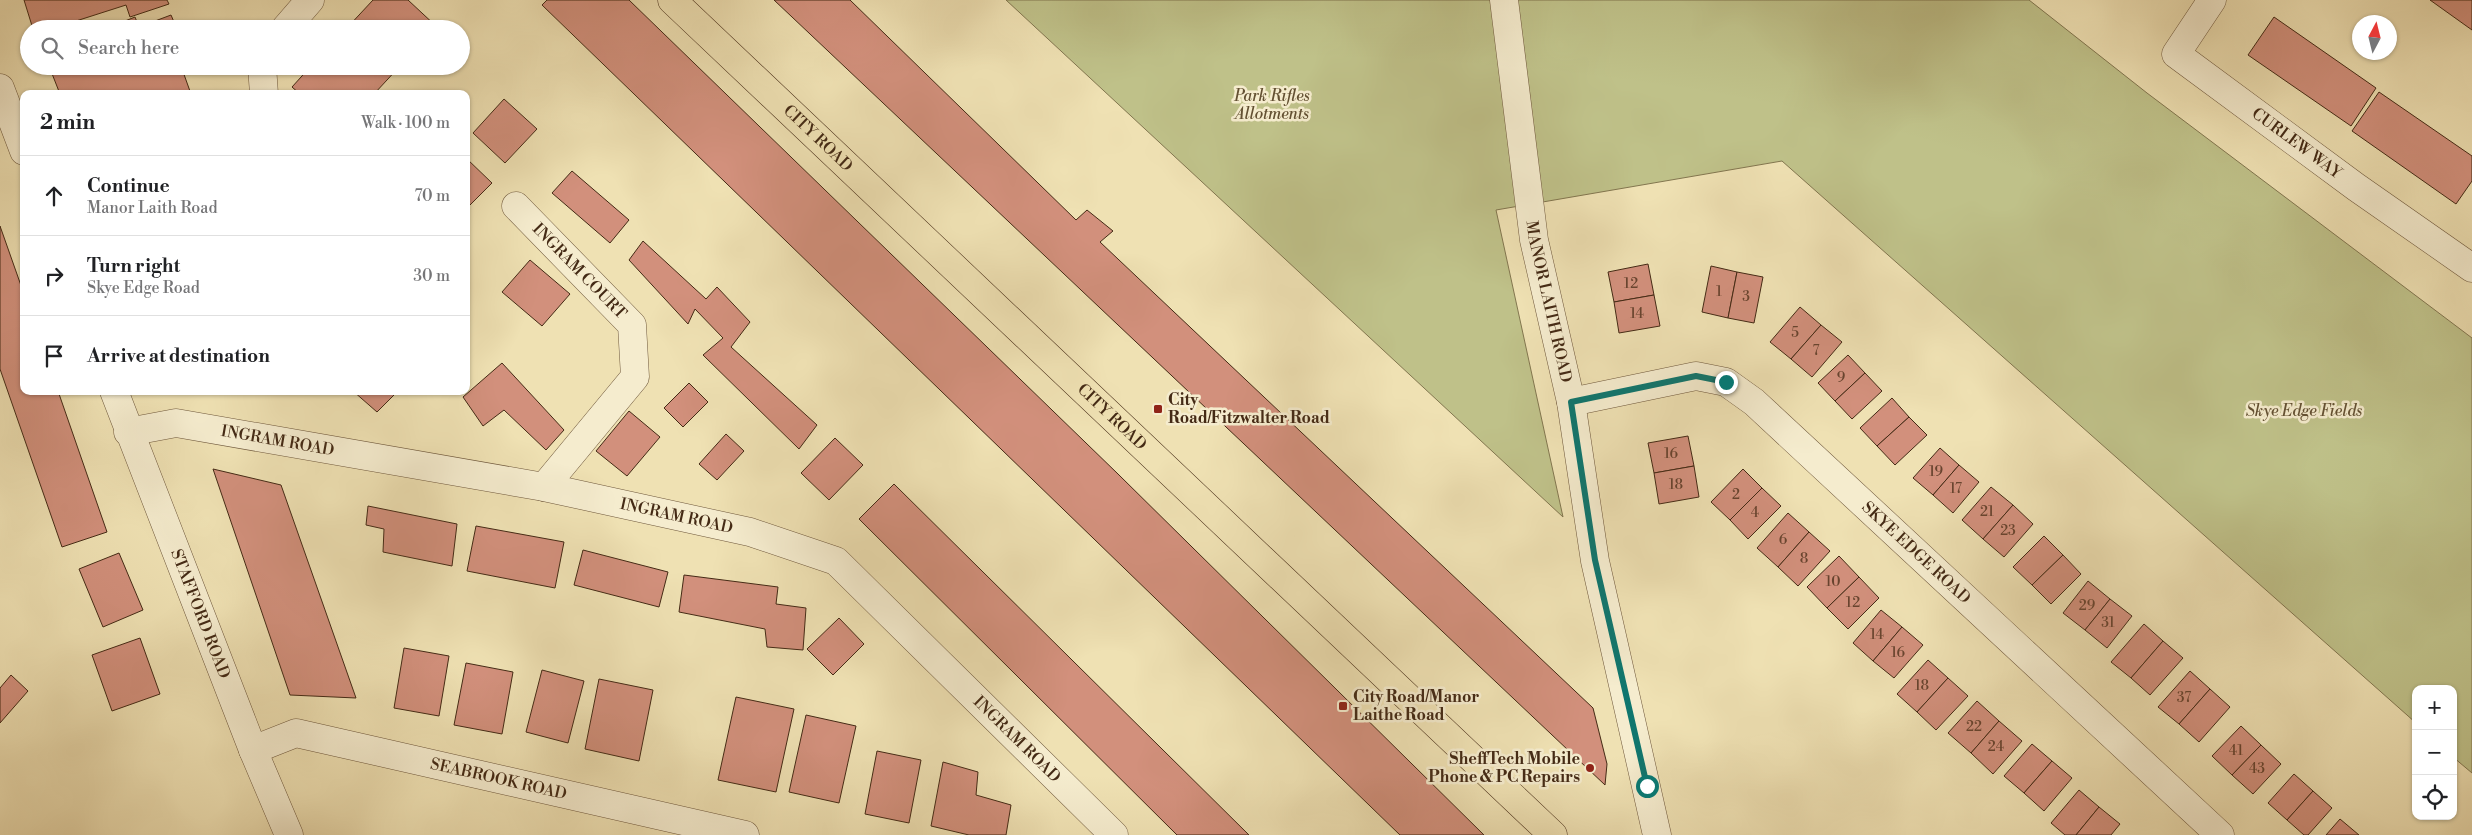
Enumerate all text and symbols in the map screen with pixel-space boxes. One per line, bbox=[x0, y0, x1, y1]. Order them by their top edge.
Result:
north arrow bbox=[2352, 15, 2397, 60]
search box bbox=[20, 20, 470, 75]
icon: search bbox=[38, 34, 66, 62]
text: Search here bbox=[78, 36, 179, 60]
park label: Park Rifles Allotments bbox=[1233, 86, 1310, 124]
street label: CITY ROAD bbox=[779, 101, 857, 176]
street label: CURLEW WAY bbox=[2248, 103, 2347, 184]
text: 2 min bbox=[40, 110, 95, 136]
text: Walk · 100 m bbox=[361, 113, 450, 133]
text: Continue bbox=[87, 174, 170, 198]
icon: ahead bbox=[40, 182, 68, 210]
text: 70 m bbox=[414, 186, 450, 206]
text: Manor Laith Road bbox=[87, 198, 218, 218]
street label: INGRAM COURT bbox=[528, 219, 631, 323]
street label: MANOR LAITH ROAD bbox=[1522, 219, 1576, 384]
text: Turn right bbox=[87, 254, 180, 278]
icon: right bbox=[40, 262, 68, 290]
text: 30 m bbox=[413, 266, 450, 286]
house number: 12 bbox=[1624, 275, 1638, 293]
text: Skye Edge Road bbox=[87, 278, 200, 298]
house number: 1 bbox=[1716, 283, 1722, 301]
house number: 3 bbox=[1742, 288, 1750, 306]
house number: 14 bbox=[1630, 305, 1644, 323]
house number: 5 bbox=[1791, 324, 1799, 342]
icon: arrive bbox=[40, 342, 68, 370]
house number: 7 bbox=[1812, 342, 1820, 360]
text: Arrive at destination bbox=[87, 344, 270, 368]
house number: 9 bbox=[1837, 369, 1845, 387]
route end bbox=[1715, 371, 1738, 394]
street label: CITY ROAD bbox=[1073, 379, 1151, 454]
place label: City Road/Fitzwalter Road bbox=[1168, 390, 1330, 428]
park label: Skye Edge Fields bbox=[2246, 401, 2362, 421]
marker: City Road/Fitzwalter Road bbox=[1152, 403, 1164, 415]
street label: INGRAM ROAD bbox=[219, 421, 336, 460]
house number: 16 bbox=[1664, 445, 1679, 463]
house number: 19 bbox=[1929, 463, 1943, 481]
house number: 18 bbox=[1669, 476, 1683, 494]
house number: 17 bbox=[1950, 480, 1962, 498]
house number: 2 bbox=[1732, 486, 1740, 504]
street label: INGRAM ROAD bbox=[618, 494, 735, 538]
street label: SKYE EDGE ROAD bbox=[1858, 497, 1975, 608]
house number: 21 bbox=[1980, 503, 1994, 521]
house number: 4 bbox=[1751, 504, 1759, 522]
house number: 23 bbox=[2000, 522, 2016, 540]
house number: 6 bbox=[1779, 531, 1788, 549]
street label: STAFFORD ROAD bbox=[166, 546, 234, 681]
house number: 8 bbox=[1800, 550, 1808, 568]
house number: 10 bbox=[1826, 573, 1840, 591]
house number: 12 bbox=[1846, 594, 1860, 612]
house number: 29 bbox=[2079, 597, 2095, 615]
house number: 31 bbox=[2101, 614, 2115, 632]
house number: 14 bbox=[1870, 626, 1884, 644]
house number: 16 bbox=[1891, 644, 1906, 662]
house number: 18 bbox=[1915, 677, 1929, 695]
map controls bbox=[2412, 685, 2457, 820]
button: + bbox=[2412, 685, 2457, 730]
place label: City Road/Manor Laithe Road bbox=[1353, 687, 1479, 725]
house number: 37 bbox=[2177, 689, 2191, 707]
street label: INGRAM ROAD bbox=[969, 692, 1065, 787]
marker: City Road/Manor Laithe Road bbox=[1337, 700, 1349, 712]
house number: 22 bbox=[1966, 718, 1982, 736]
button: − bbox=[2412, 730, 2457, 775]
house number: 24 bbox=[1988, 738, 2004, 756]
house number: 41 bbox=[2229, 742, 2243, 760]
place label: SheffTech Mobile Phone & PC Repairs bbox=[1428, 749, 1580, 787]
street label: SEABROOK ROAD bbox=[428, 754, 569, 804]
house number: 43 bbox=[2249, 760, 2265, 778]
marker: SheffTech Mobile Phone & PC Repairs bbox=[1584, 762, 1596, 774]
route start bbox=[1636, 775, 1659, 798]
button: locate bbox=[2412, 775, 2457, 820]

